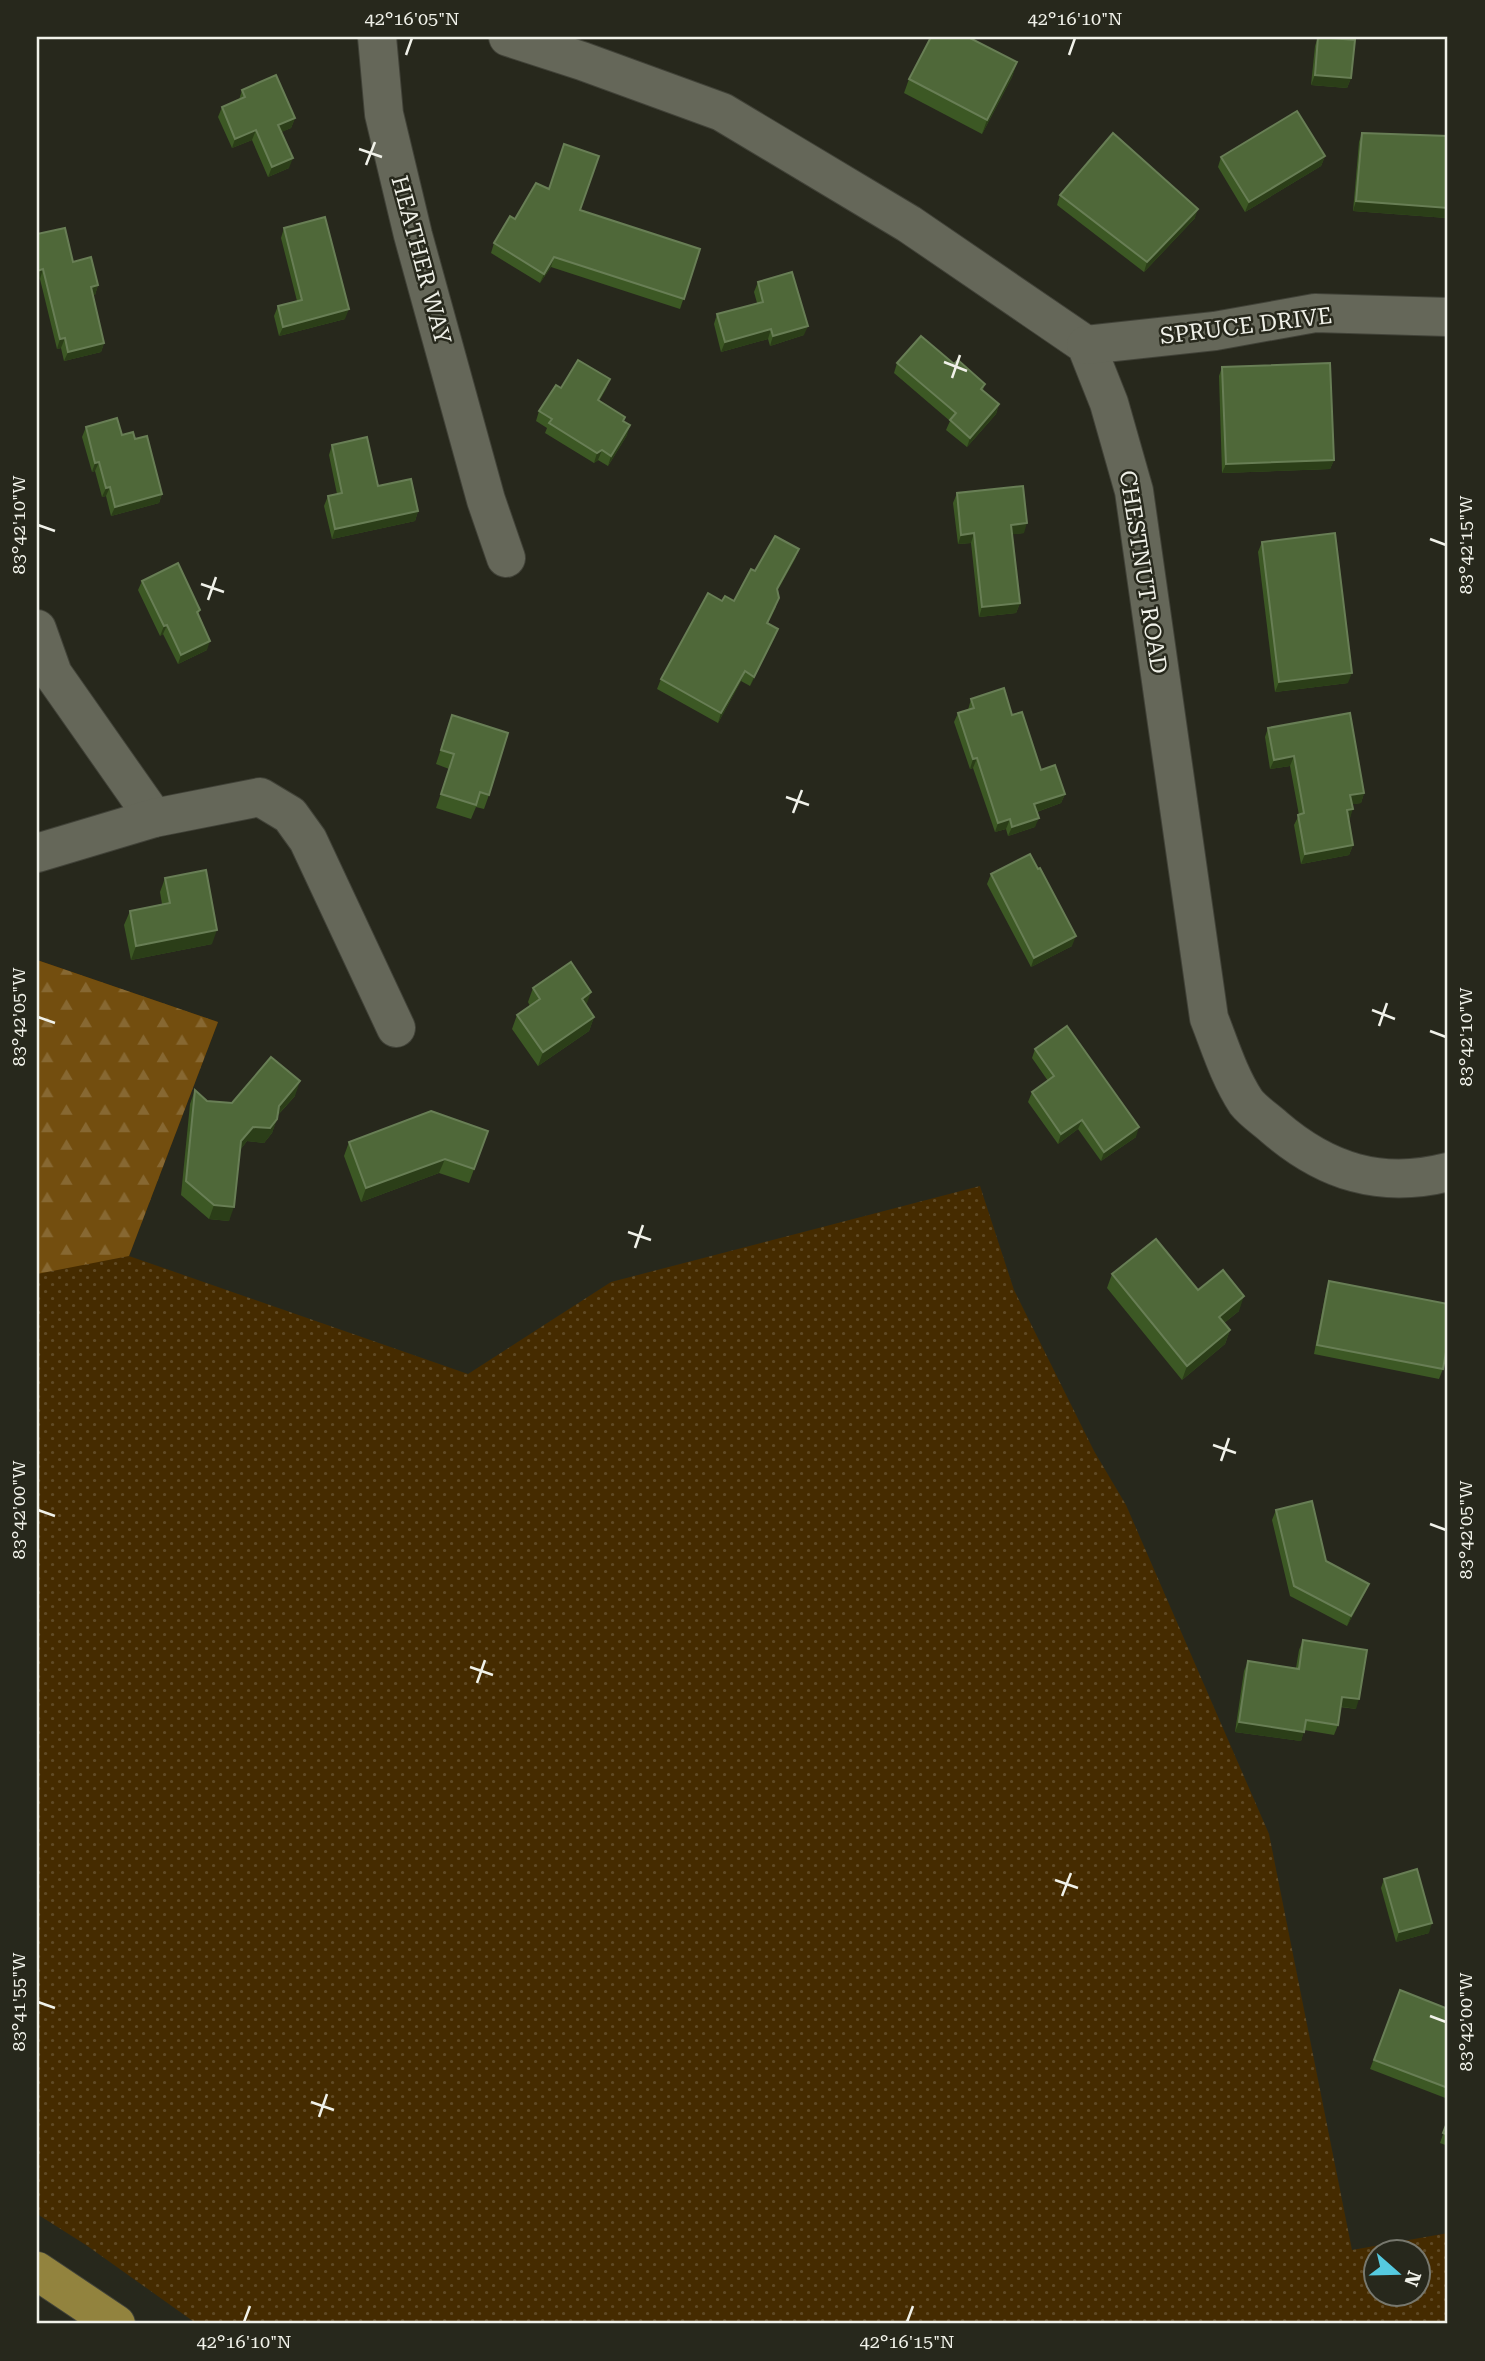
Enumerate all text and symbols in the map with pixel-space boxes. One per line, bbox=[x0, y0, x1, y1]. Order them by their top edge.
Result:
text: 42°16'05"N bbox=[365, 8, 459, 29]
text: 42°16'10"N bbox=[1028, 8, 1122, 29]
street label: HEATHER WAY bbox=[386, 173, 457, 347]
street label: SPRUCE DRIVE bbox=[1158, 302, 1334, 350]
street label: CHESTNUT ROAD bbox=[1114, 468, 1172, 676]
text: 83°42'10"W bbox=[8, 475, 29, 574]
text: 83°42'15"W bbox=[1455, 495, 1476, 594]
text: 83°42'05"W bbox=[8, 967, 29, 1066]
text: 83°42'10"W bbox=[1455, 987, 1476, 1086]
text: 83°42'00"W bbox=[8, 1460, 29, 1559]
text: 83°42'05"W bbox=[1455, 1480, 1476, 1579]
text: 83°41'55"W bbox=[8, 1952, 29, 2051]
text: 83°42'00"W bbox=[1455, 1972, 1476, 2071]
north arrow bbox=[1362, 2238, 1432, 2308]
text: N bbox=[1399, 2268, 1426, 2290]
text: 42°16'10"N bbox=[197, 2331, 291, 2352]
text: 42°16'15"N bbox=[860, 2331, 954, 2352]

